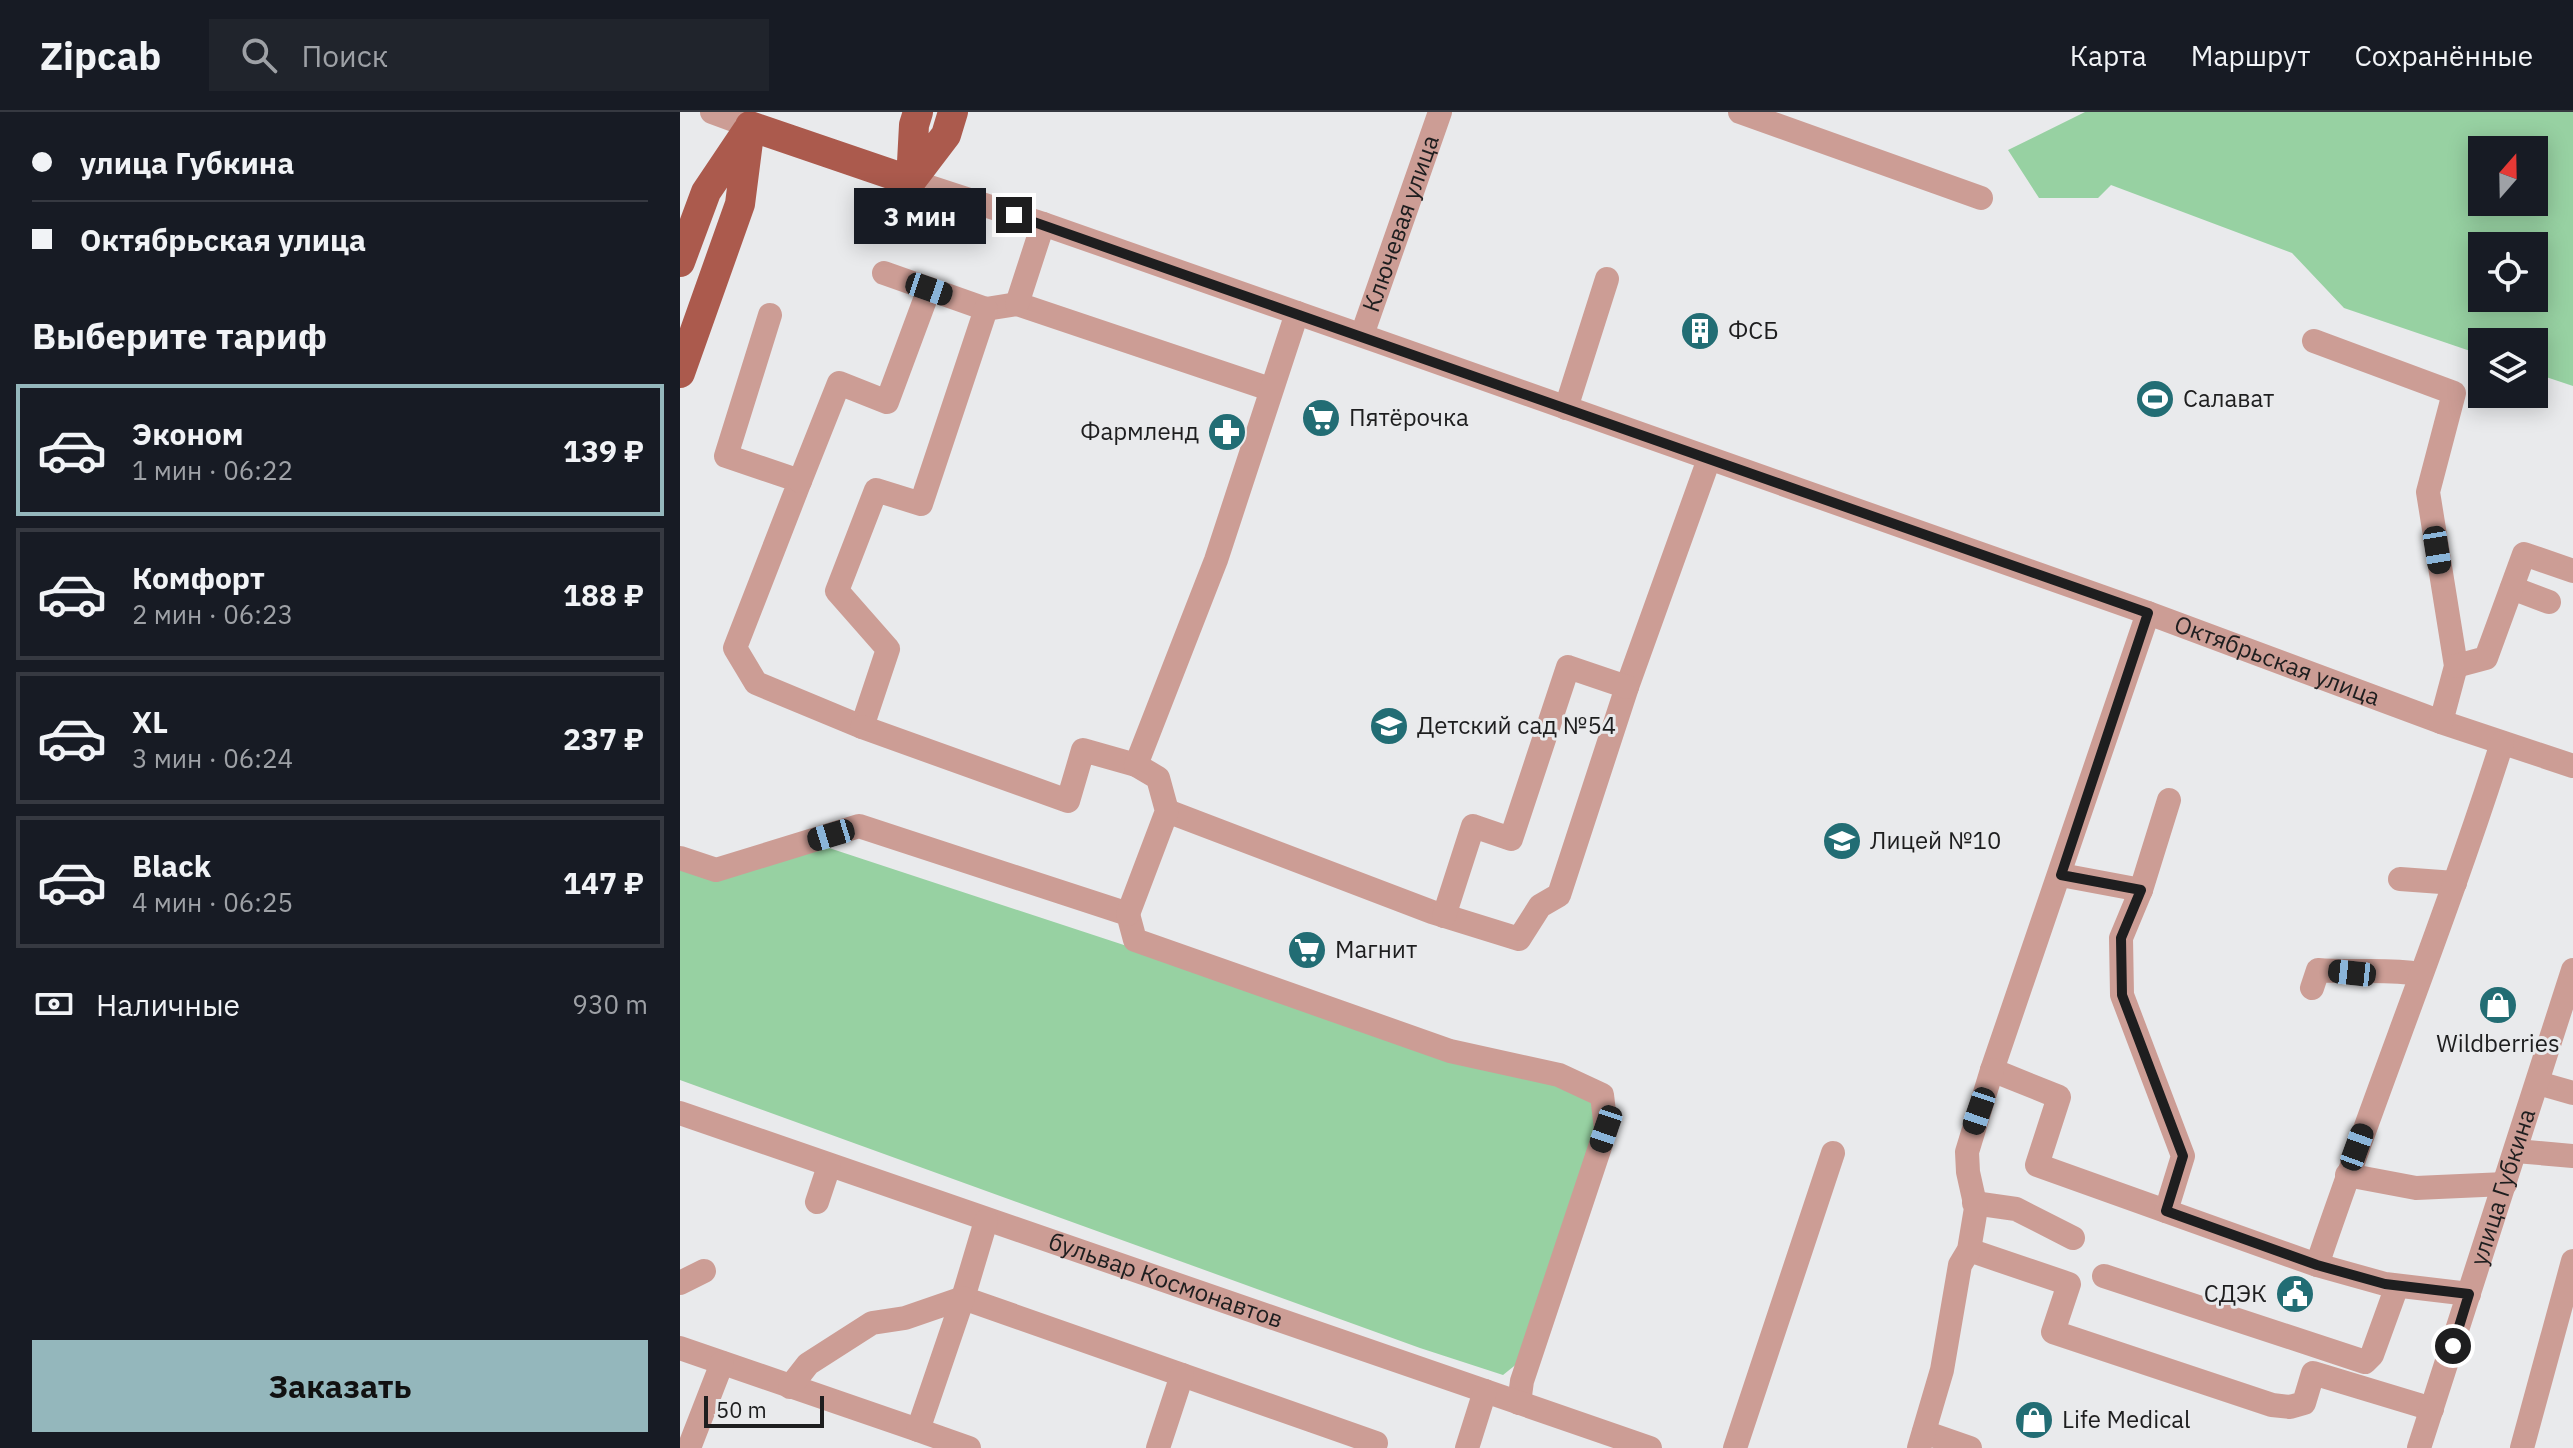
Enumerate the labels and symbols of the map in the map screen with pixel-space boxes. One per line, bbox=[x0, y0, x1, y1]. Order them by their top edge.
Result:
street label: Ключевая улица bbox=[1354, 130, 1446, 316]
north arrow bbox=[2468, 136, 2548, 216]
callout: 3 мин bbox=[854, 187, 986, 243]
route end bbox=[996, 197, 1032, 233]
car bbox=[902, 270, 956, 308]
building icon: ФСБ bbox=[1679, 310, 1721, 352]
place label: ФСБ bbox=[1728, 314, 1778, 346]
sports icon: Салават bbox=[2134, 378, 2176, 420]
place label: Салават bbox=[2183, 382, 2274, 414]
supermarket icon: Пятёрочка bbox=[1300, 397, 1342, 439]
place label: Пятёрочка bbox=[1349, 401, 1469, 433]
pharmacy icon: Фармленд bbox=[1206, 411, 1248, 453]
place label: Фармленд bbox=[1080, 415, 1199, 447]
car bbox=[2421, 524, 2453, 576]
street label: Октябрьская улица bbox=[2170, 607, 2385, 713]
school or university icon: Детский сад №54 bbox=[1368, 705, 1410, 747]
place label: Детский сад №54 bbox=[1417, 709, 1616, 741]
car bbox=[805, 817, 857, 853]
school or university icon: Лицей №10 bbox=[1821, 820, 1863, 862]
place label: Лицей №10 bbox=[1870, 824, 2001, 856]
supermarket icon: Магнит bbox=[1286, 929, 1328, 971]
place label: Магнит bbox=[1335, 933, 1417, 965]
car bbox=[2327, 959, 2377, 987]
shop icon: Wildberries bbox=[2477, 984, 2519, 1026]
place label: Wildberries bbox=[2436, 1027, 2560, 1059]
car bbox=[1960, 1084, 1998, 1138]
car bbox=[1587, 1102, 1625, 1156]
street label: улица Губкина bbox=[2462, 1104, 2542, 1269]
car bbox=[2338, 1120, 2376, 1174]
street label: бульвар Космонавтов bbox=[1045, 1225, 1288, 1335]
public building icon: СДЭК bbox=[2274, 1273, 2316, 1315]
place label: СДЭК bbox=[2204, 1277, 2267, 1309]
route start bbox=[2435, 1328, 2471, 1364]
scale bar bbox=[704, 1392, 824, 1428]
shop icon: Life Medical bbox=[2013, 1399, 2055, 1441]
place label: Life Medical bbox=[2062, 1403, 2191, 1435]

